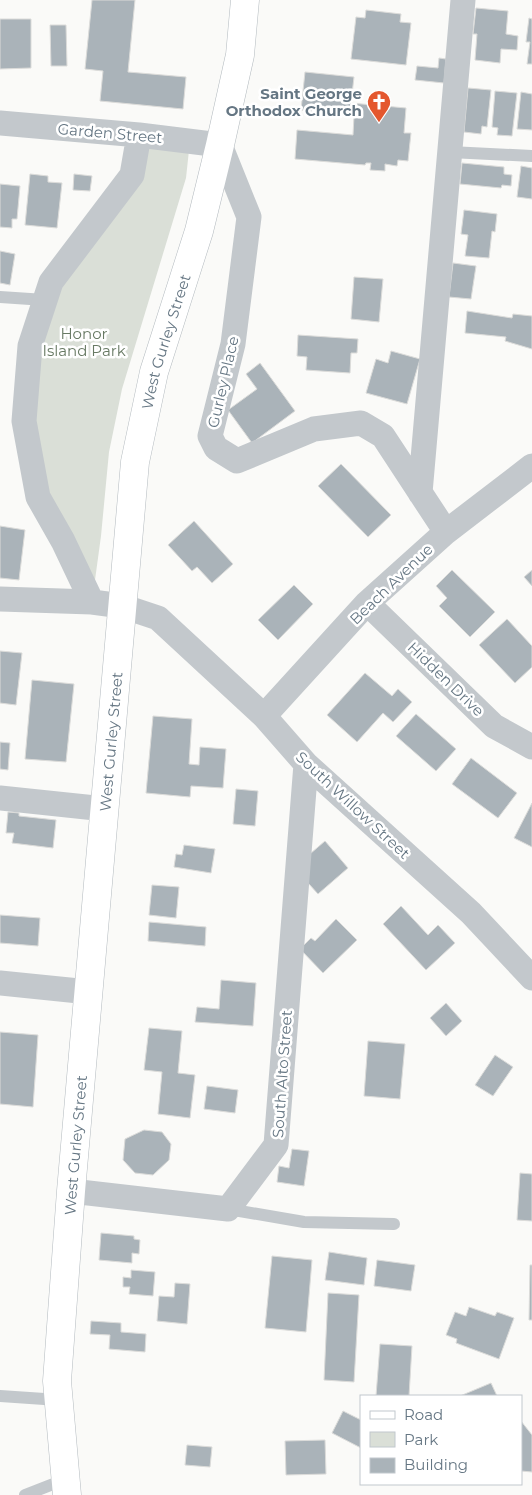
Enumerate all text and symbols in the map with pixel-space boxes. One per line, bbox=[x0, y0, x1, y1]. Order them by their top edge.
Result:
place label: Saint George Orthodox Church bbox=[226, 84, 362, 120]
church icon: Saint George Orthodox Church bbox=[366, 89, 392, 123]
street label: Garden Street bbox=[57, 119, 163, 147]
street label: West Gurley Street bbox=[137, 272, 194, 411]
park label: Honor Island Park bbox=[42, 324, 126, 360]
street label: Gurley Place bbox=[203, 334, 243, 430]
street label: Beach Avenue bbox=[346, 540, 436, 628]
street label: Hidden Drive bbox=[404, 638, 488, 720]
street label: West Gurley Street bbox=[95, 671, 126, 812]
street label: South Willow Street bbox=[292, 747, 414, 863]
street label: South Alto Street bbox=[268, 1009, 296, 1139]
street label: West Gurley Street bbox=[60, 1074, 91, 1216]
legend bbox=[360, 1395, 522, 1485]
text: Road bbox=[404, 1405, 443, 1424]
text: Park bbox=[404, 1430, 438, 1449]
text: Building bbox=[404, 1455, 468, 1474]

